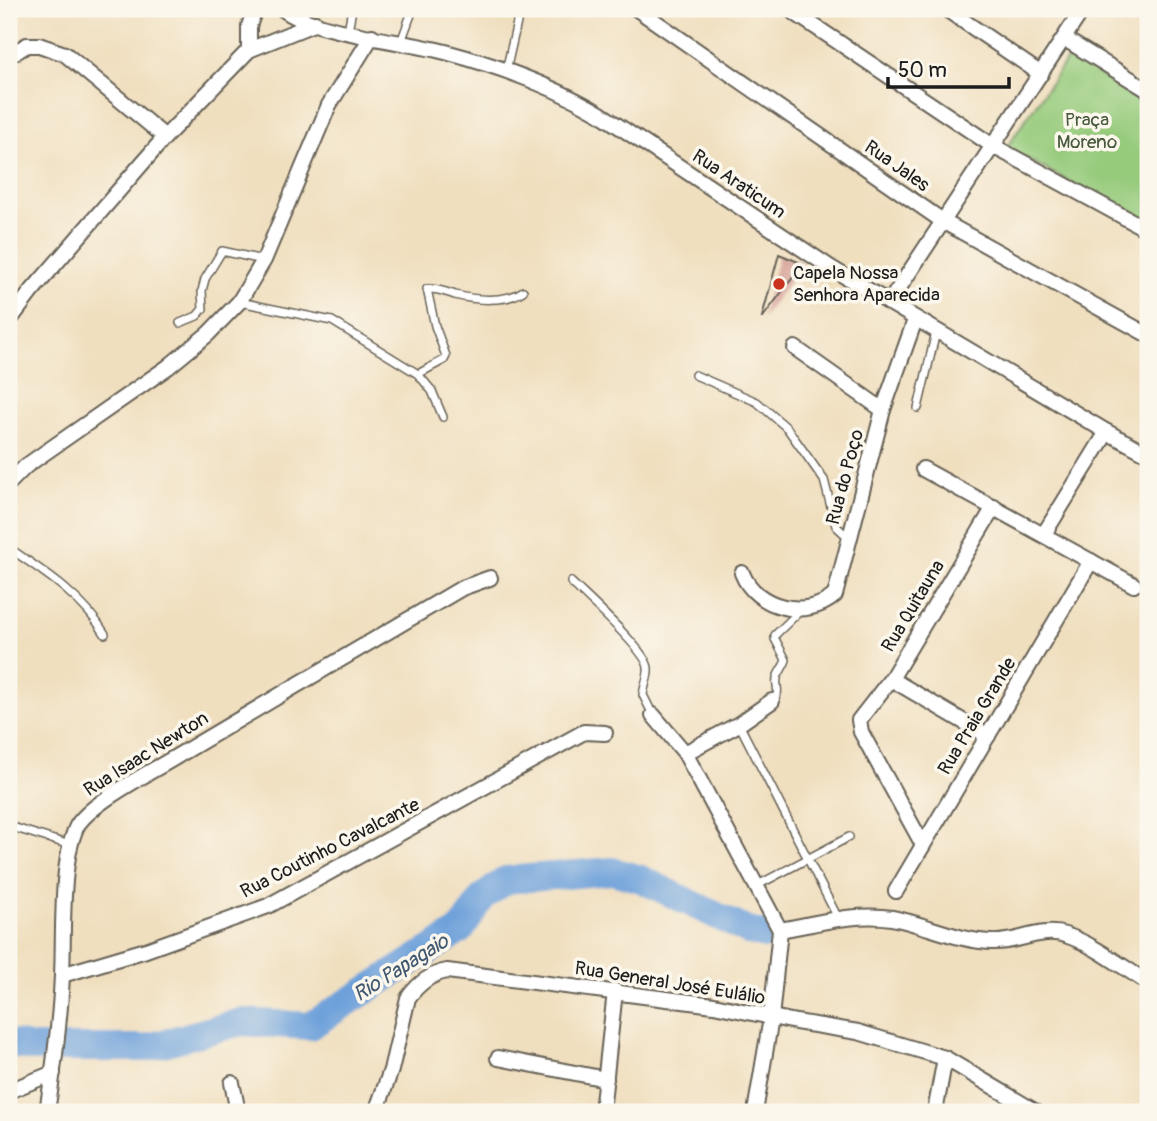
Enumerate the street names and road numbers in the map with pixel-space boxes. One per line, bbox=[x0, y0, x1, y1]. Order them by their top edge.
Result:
street label: Rua Jales bbox=[860, 135, 935, 197]
street label: Rua Araticum bbox=[688, 144, 790, 224]
street label: Rua do Poço bbox=[821, 427, 869, 527]
street label: Rua Quitauna bbox=[876, 555, 950, 656]
street label: Rua Praia Grande bbox=[933, 652, 1022, 779]
street label: Rua Isaac Newton bbox=[79, 706, 213, 802]
street label: Rua Coutinho Cavalcante bbox=[236, 792, 424, 904]
street label: Rua General José Eulálio bbox=[573, 956, 767, 1010]

